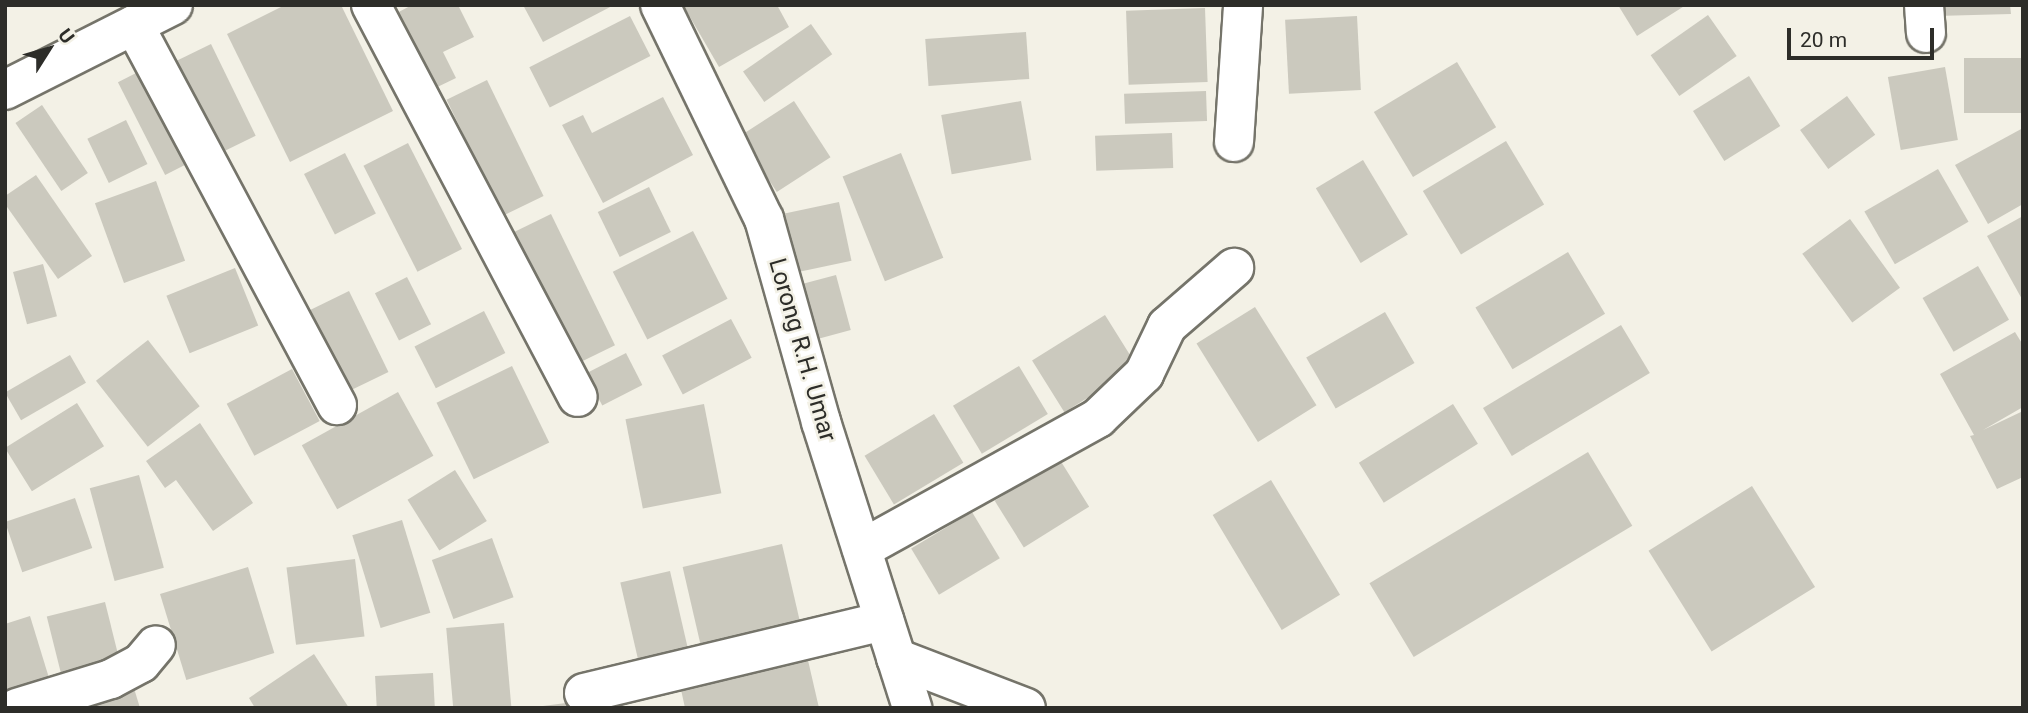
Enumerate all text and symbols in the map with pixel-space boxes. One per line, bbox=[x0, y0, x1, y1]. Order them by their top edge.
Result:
north arrow bbox=[14, 14, 84, 84]
scale bar bbox=[1790, 14, 1937, 58]
text: U bbox=[53, 24, 79, 48]
text: 20 m bbox=[1800, 28, 1847, 52]
street label: Lorong R.H. Umar bbox=[762, 255, 842, 445]

